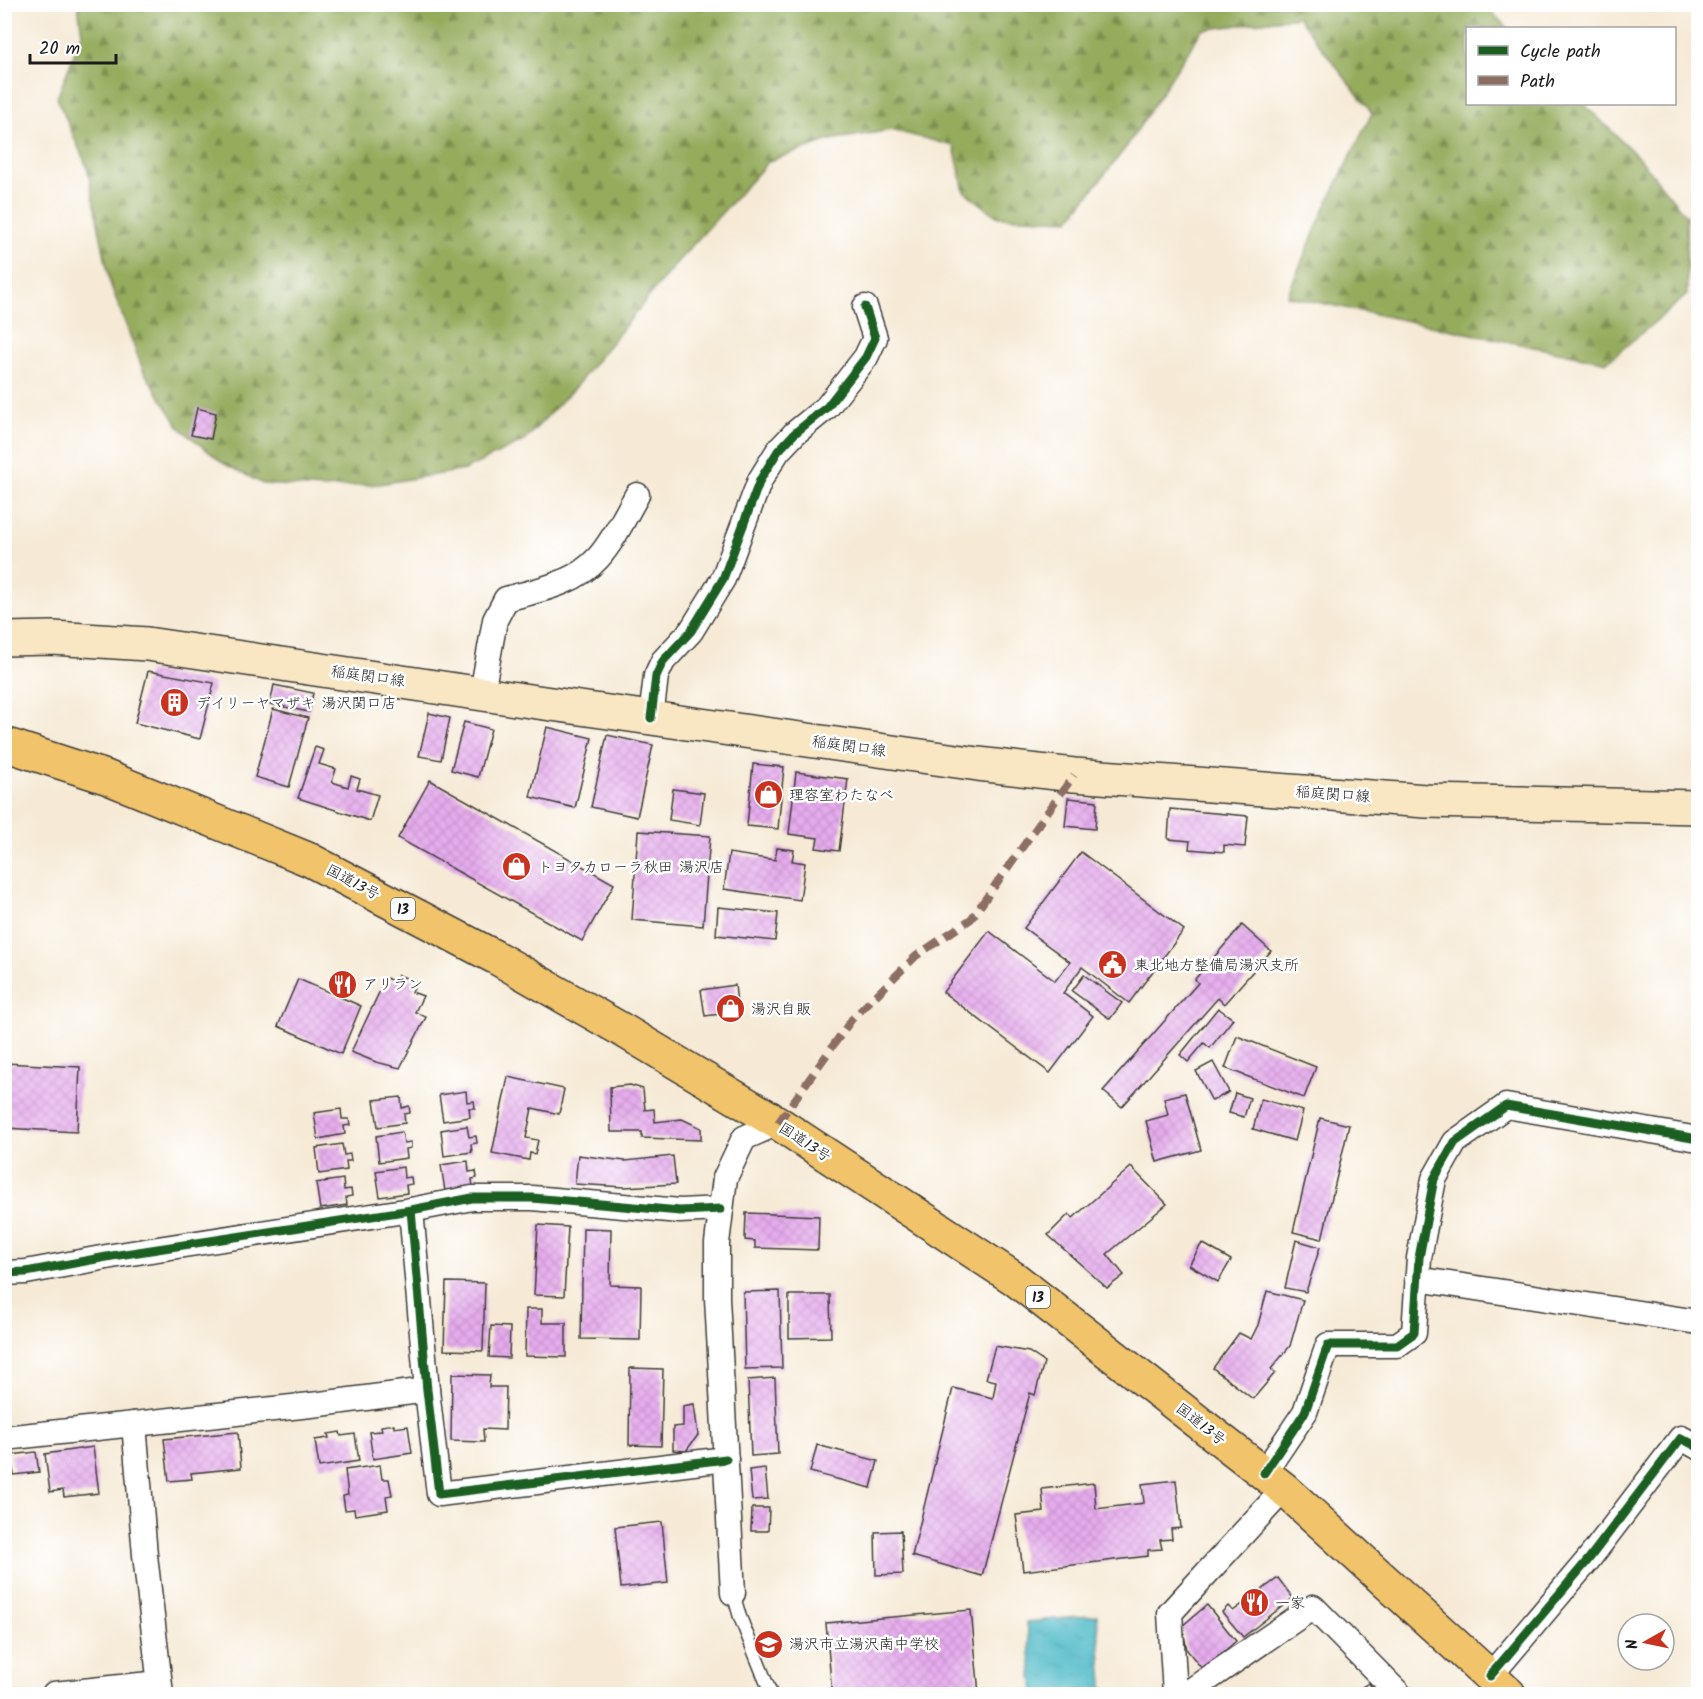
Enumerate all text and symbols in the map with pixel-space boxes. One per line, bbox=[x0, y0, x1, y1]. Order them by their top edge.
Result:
scale bar bbox=[30, 27, 116, 65]
legend bbox=[1466, 27, 1676, 105]
text: 20 m bbox=[39, 35, 80, 64]
text: Cycle path bbox=[1520, 38, 1601, 67]
text: Path bbox=[1520, 68, 1555, 97]
street label: 稲庭関口線 bbox=[329, 660, 407, 694]
building icon: デイリーヤマザキ 湯沢関口店 bbox=[159, 687, 191, 719]
place label: デイリーヤマザキ 湯沢関口店 bbox=[196, 692, 396, 716]
street label: 稲庭関口線 bbox=[810, 730, 888, 764]
shop icon: 理容室わたなべ bbox=[752, 779, 784, 811]
street label: 稲庭関口線 bbox=[1295, 780, 1371, 810]
place label: 理容室わたなべ bbox=[789, 784, 894, 808]
shop icon: トヨタカローラ秋田 湯沢店 bbox=[501, 851, 533, 883]
place label: トヨタカローラ秋田 湯沢店 bbox=[538, 856, 724, 880]
street label: 国道13号 bbox=[321, 859, 384, 907]
road number: 13 bbox=[391, 898, 415, 920]
public building icon: 東北地方整備局湯沢支所 bbox=[1097, 949, 1129, 981]
place label: 東北地方整備局湯沢支所 bbox=[1134, 954, 1299, 978]
restaurant icon: アリラン bbox=[326, 968, 358, 1000]
place label: アリラン bbox=[363, 973, 423, 997]
shop icon: 湯沢自販 bbox=[714, 993, 746, 1025]
place label: 湯沢自販 bbox=[751, 998, 811, 1022]
street label: 国道13号 bbox=[773, 1117, 835, 1169]
road number: 13 bbox=[1026, 1286, 1050, 1308]
street label: 国道13号 bbox=[1170, 1397, 1231, 1452]
restaurant icon: 一家 bbox=[1238, 1587, 1270, 1619]
place label: 一家 bbox=[1275, 1592, 1305, 1616]
north arrow bbox=[1616, 1612, 1676, 1672]
school or university icon: 湯沢市立湯沢南中学校 bbox=[752, 1628, 784, 1660]
place label: 湯沢市立湯沢南中学校 bbox=[789, 1633, 939, 1657]
text: N bbox=[1620, 1637, 1646, 1651]

